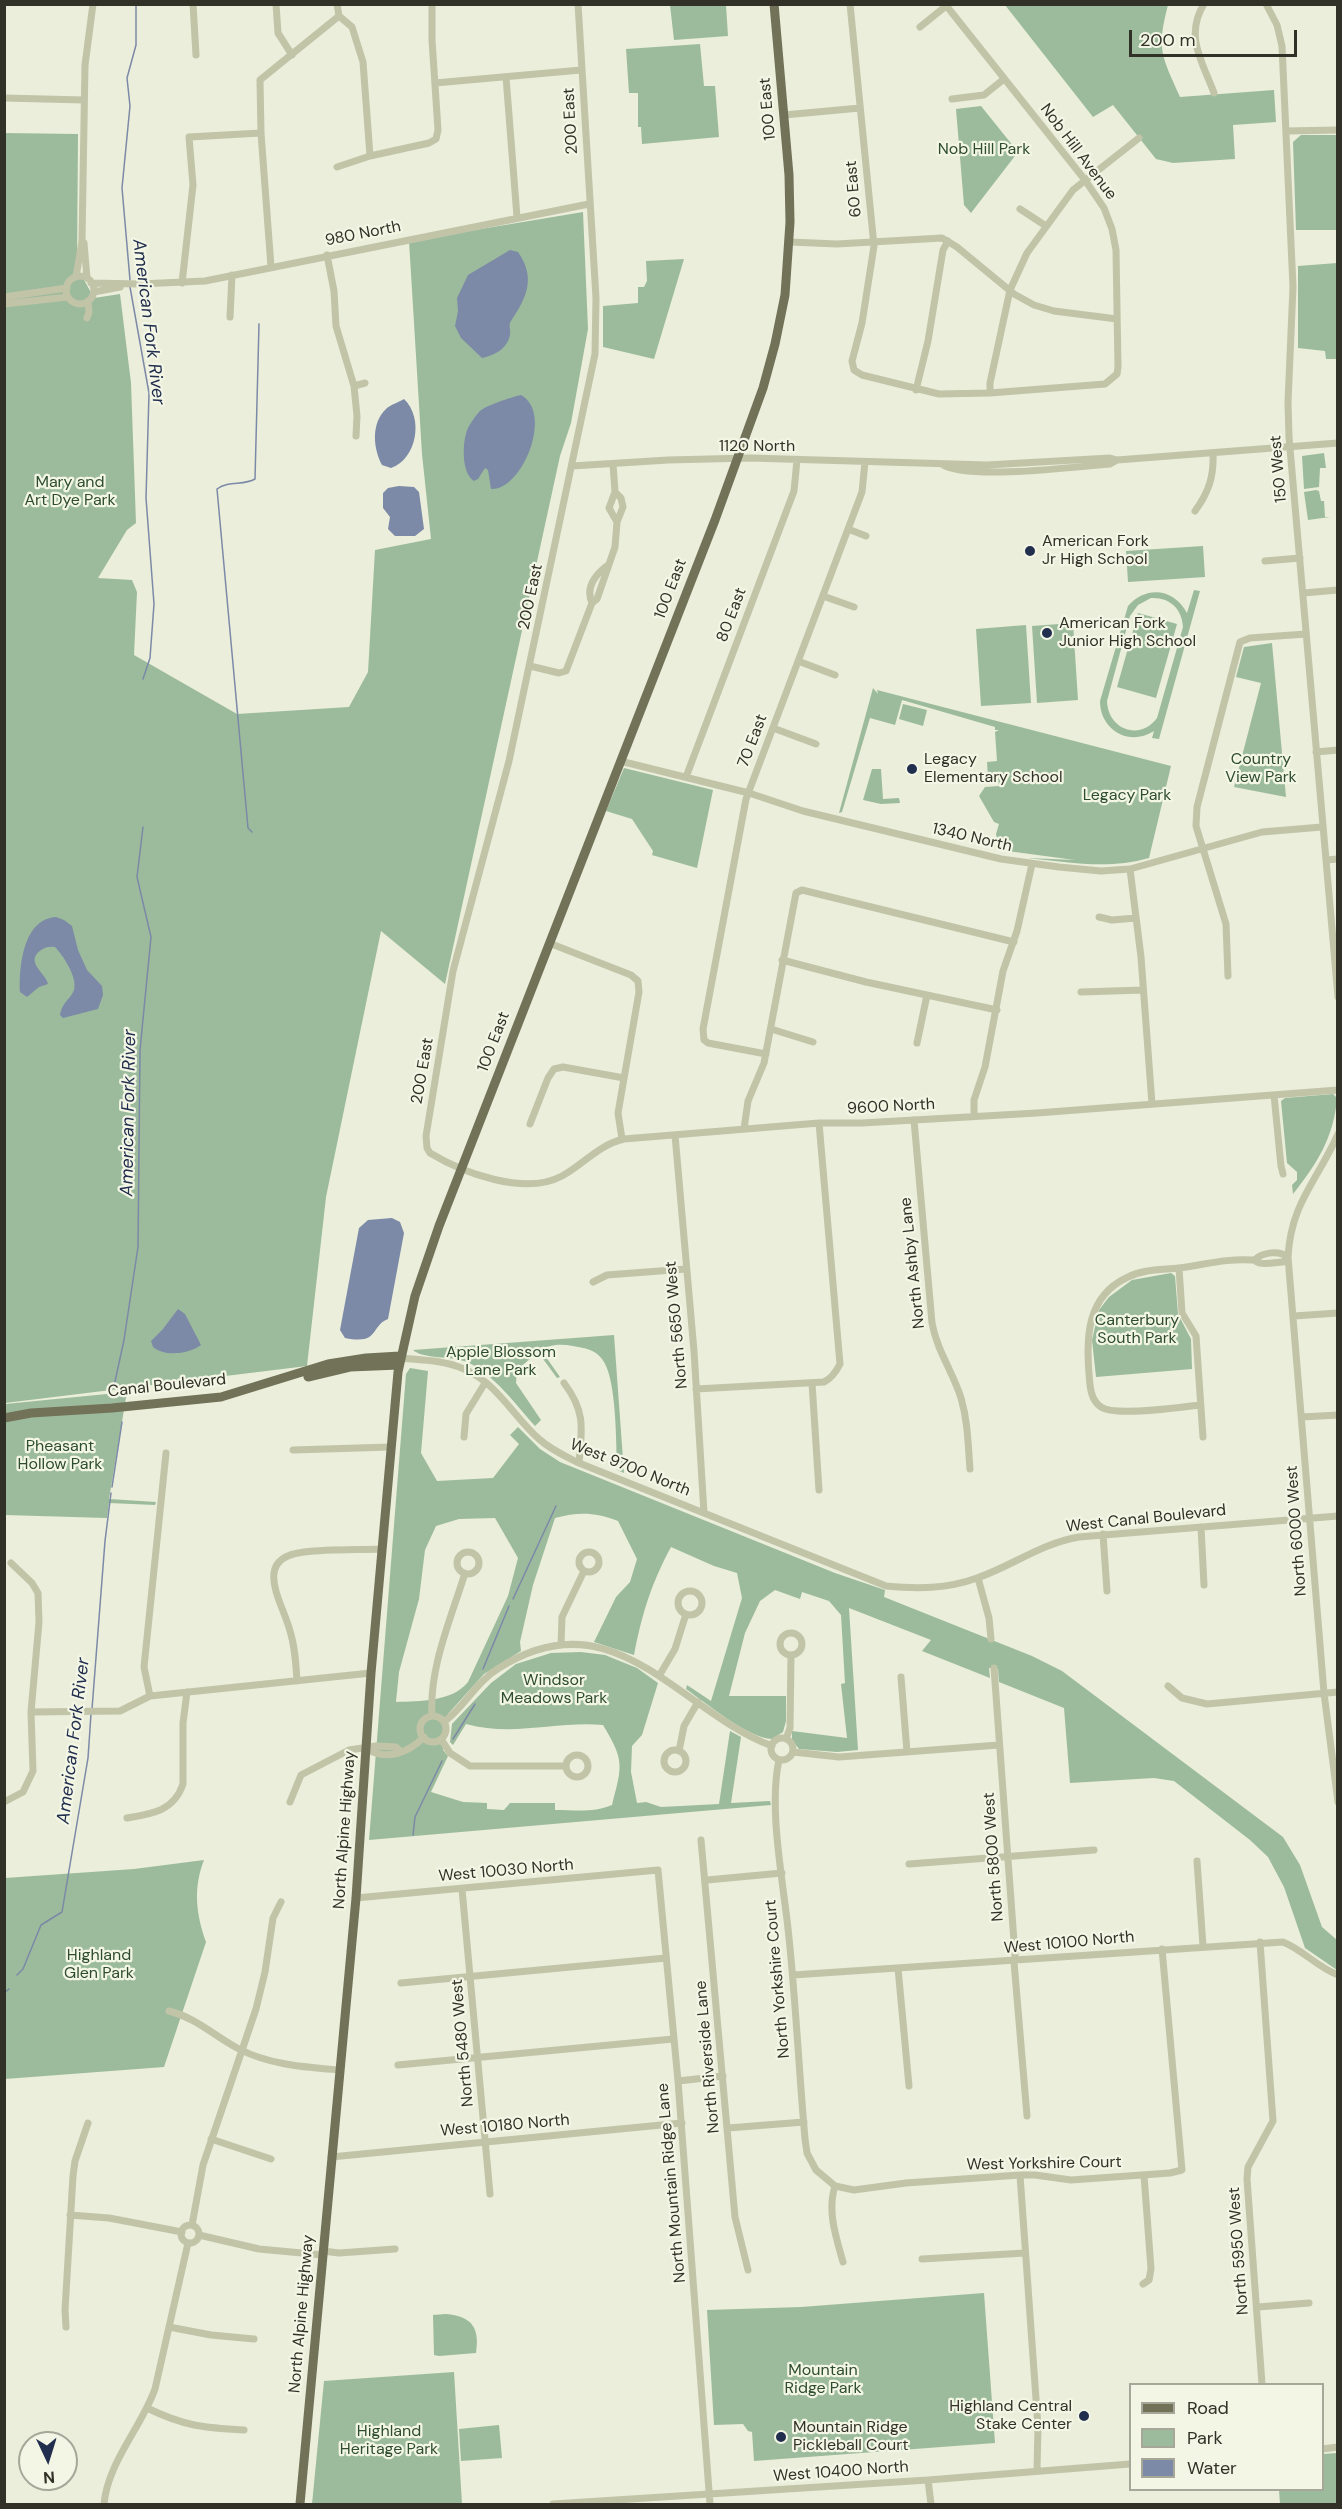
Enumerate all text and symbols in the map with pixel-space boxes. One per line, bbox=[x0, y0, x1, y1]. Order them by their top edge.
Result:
scale bar bbox=[1132, 18, 1300, 56]
text: 200 m bbox=[1140, 28, 1196, 52]
street label: 100 East bbox=[756, 77, 780, 141]
street label: 200 East bbox=[560, 87, 582, 155]
street label: Nob Hill Avenue bbox=[1036, 100, 1120, 204]
park label: Nob Hill Park bbox=[938, 140, 1030, 160]
street label: 60 East bbox=[842, 160, 866, 218]
street label: 980 North bbox=[324, 217, 402, 251]
water label: American Fork River bbox=[127, 238, 169, 406]
street label: 150 West bbox=[1266, 434, 1292, 504]
street label: 1120 North bbox=[719, 437, 795, 457]
park label: Mary and Art Dye Park bbox=[24, 473, 116, 511]
place label: American Fork Jr High School bbox=[1042, 532, 1149, 570]
marker: American Fork Jr High School bbox=[1023, 544, 1037, 558]
street label: 100 East bbox=[651, 556, 691, 622]
street label: 200 East bbox=[515, 562, 547, 632]
street label: 80 East bbox=[713, 585, 751, 645]
place label: American Fork Junior High School bbox=[1059, 614, 1196, 652]
marker: American Fork Junior High School bbox=[1040, 626, 1054, 640]
street label: 70 East bbox=[734, 712, 772, 770]
place label: Legacy Elementary School bbox=[924, 750, 1062, 788]
park label: Country View Park bbox=[1225, 750, 1297, 788]
marker: Legacy Elementary School bbox=[905, 762, 919, 776]
park label: Legacy Park bbox=[1083, 786, 1171, 806]
street label: 1340 North bbox=[930, 820, 1014, 856]
street label: 100 East bbox=[474, 1009, 514, 1075]
water label: American Fork River bbox=[117, 1029, 141, 1197]
street label: 200 East bbox=[408, 1036, 438, 1106]
street label: 9600 North bbox=[846, 1095, 936, 1119]
street label: North Ashby Lane bbox=[897, 1196, 929, 1330]
street label: North 5650 West bbox=[662, 1260, 692, 1390]
park label: Canterbury South Park bbox=[1095, 1311, 1179, 1349]
park label: Apple Blossom Lane Park bbox=[446, 1343, 556, 1381]
street label: Canal Boulevard bbox=[107, 1370, 227, 1402]
street label: West 9700 North bbox=[567, 1435, 693, 1501]
park label: Pheasant Hollow Park bbox=[18, 1437, 102, 1475]
street label: North 6000 West bbox=[1283, 1465, 1311, 1597]
street label: West Canal Boulevard bbox=[1065, 1501, 1227, 1537]
water label: American Fork River bbox=[53, 1657, 95, 1825]
park label: Windsor Meadows Park bbox=[501, 1671, 607, 1709]
street label: North Alpine Highway bbox=[330, 1750, 360, 1910]
street label: North 5800 West bbox=[980, 1792, 1008, 1922]
street label: West 10030 North bbox=[438, 1856, 574, 1886]
street label: North Yorkshire Court bbox=[761, 1899, 795, 2059]
street label: West 10100 North bbox=[1003, 1928, 1135, 1958]
park label: Highland Glen Park bbox=[64, 1946, 134, 1984]
street label: North 5480 West bbox=[448, 1978, 478, 2108]
street label: North Riverside Lane bbox=[692, 1980, 724, 2134]
street label: North Mountain Ridge Lane bbox=[654, 2082, 690, 2284]
street label: West 10180 North bbox=[440, 2111, 570, 2141]
street label: West Yorkshire Court bbox=[966, 2153, 1122, 2175]
street label: North 5950 West bbox=[1225, 2186, 1253, 2316]
street label: North Alpine Highway bbox=[286, 2234, 318, 2394]
park label: Mountain Ridge Park bbox=[785, 2361, 861, 2399]
legend bbox=[1129, 2383, 1324, 2491]
text: Road bbox=[1187, 2396, 1229, 2420]
place label: Highland Central Stake Center bbox=[949, 2397, 1072, 2435]
marker: Highland Central Stake Center bbox=[1077, 2409, 1091, 2423]
place label: Mountain Ridge Pickleball Court bbox=[793, 2418, 908, 2456]
park label: Highland Heritage Park bbox=[340, 2422, 438, 2460]
text: Park bbox=[1187, 2426, 1223, 2450]
marker: Mountain Ridge Pickleball Court bbox=[774, 2430, 788, 2444]
north arrow bbox=[18, 2431, 78, 2491]
text: Water bbox=[1187, 2456, 1237, 2480]
street label: West 10400 North bbox=[773, 2458, 909, 2486]
text: N bbox=[43, 2467, 56, 2488]

